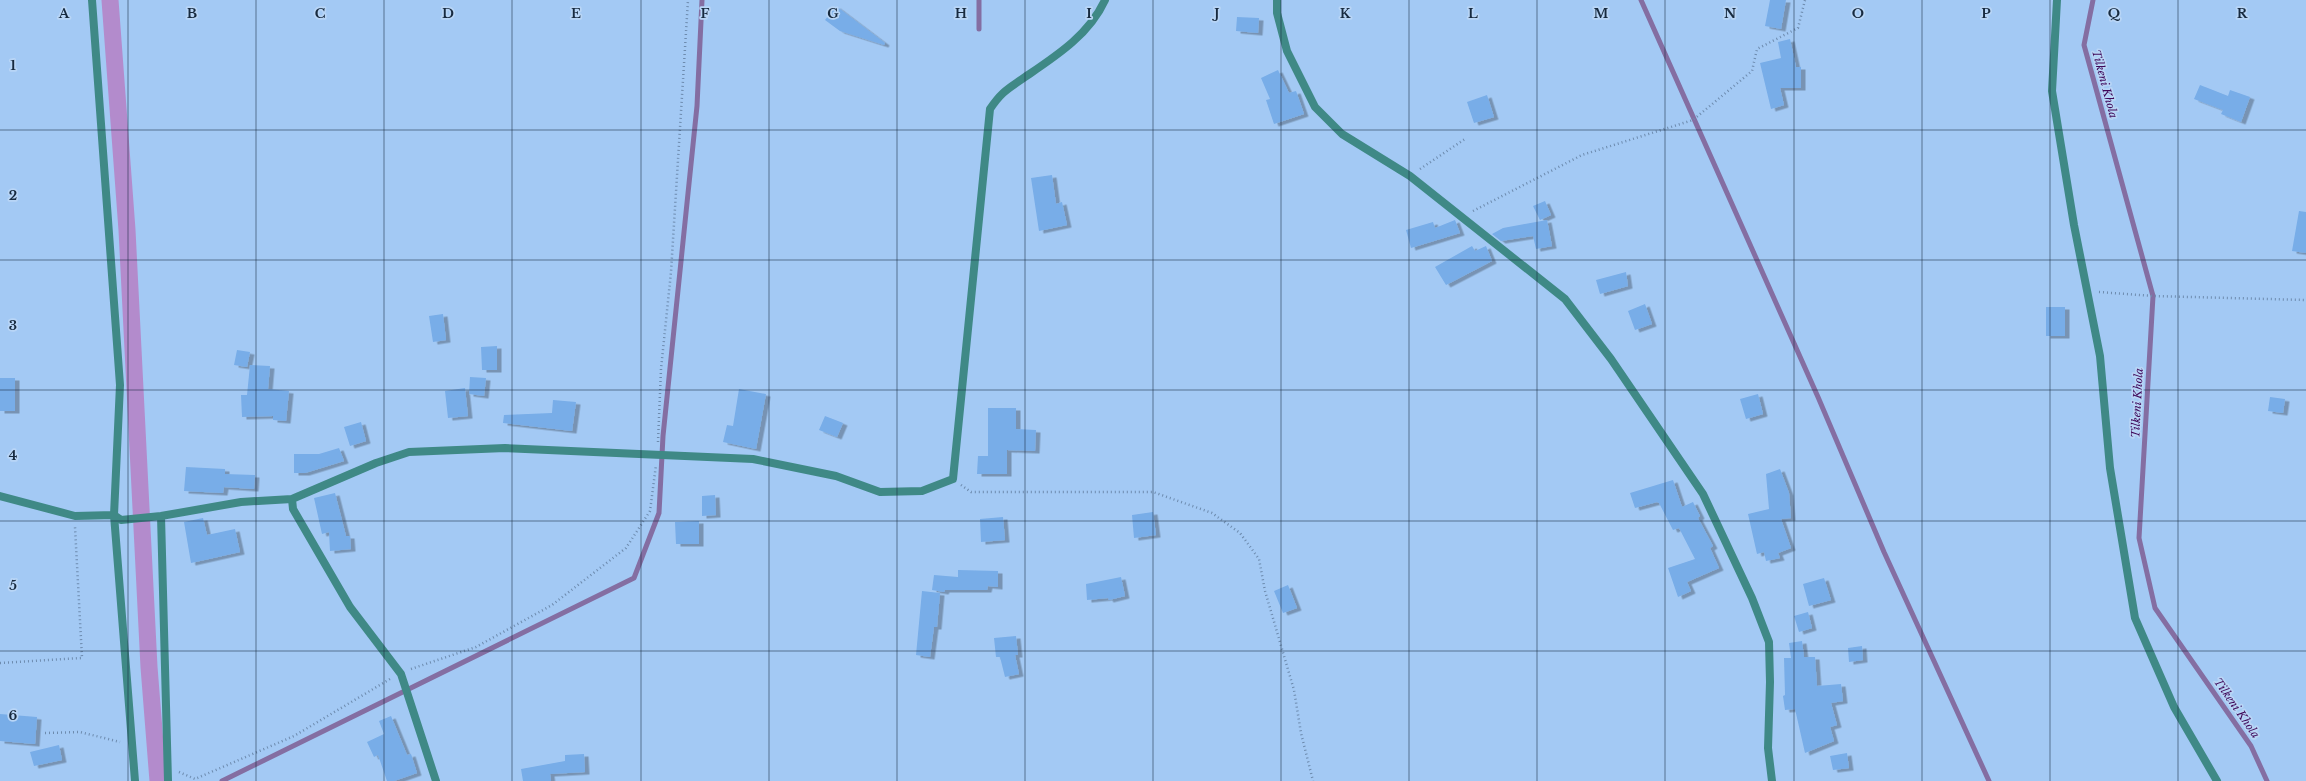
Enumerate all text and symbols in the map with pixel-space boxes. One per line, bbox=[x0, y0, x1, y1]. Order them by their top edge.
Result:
text: A bbox=[58, 5, 70, 22]
text: B bbox=[187, 5, 197, 22]
text: C bbox=[315, 5, 326, 22]
text: D bbox=[442, 5, 454, 22]
text: E bbox=[571, 5, 581, 22]
text: F bbox=[701, 5, 710, 22]
text: G bbox=[827, 5, 839, 22]
text: H bbox=[955, 5, 967, 22]
text: I bbox=[1086, 5, 1092, 22]
text: J bbox=[1211, 5, 1220, 22]
text: K bbox=[1340, 5, 1351, 22]
text: L bbox=[1468, 5, 1478, 22]
text: M bbox=[1594, 5, 1609, 22]
text: N bbox=[1724, 5, 1736, 22]
text: O bbox=[1852, 5, 1864, 22]
text: P bbox=[1981, 5, 1991, 22]
text: Q bbox=[2108, 5, 2121, 22]
text: R bbox=[2237, 5, 2249, 22]
water label: Tilkeni Khola bbox=[2089, 48, 2121, 120]
text: 1 bbox=[10, 57, 16, 74]
text: 2 bbox=[9, 187, 17, 204]
text: 3 bbox=[9, 317, 17, 334]
water label: Tilkeni Khola bbox=[2128, 368, 2146, 438]
text: 4 bbox=[9, 447, 18, 464]
text: 5 bbox=[9, 577, 17, 594]
water label: Tilkeni Khola bbox=[2211, 675, 2263, 741]
text: 6 bbox=[9, 707, 18, 724]

